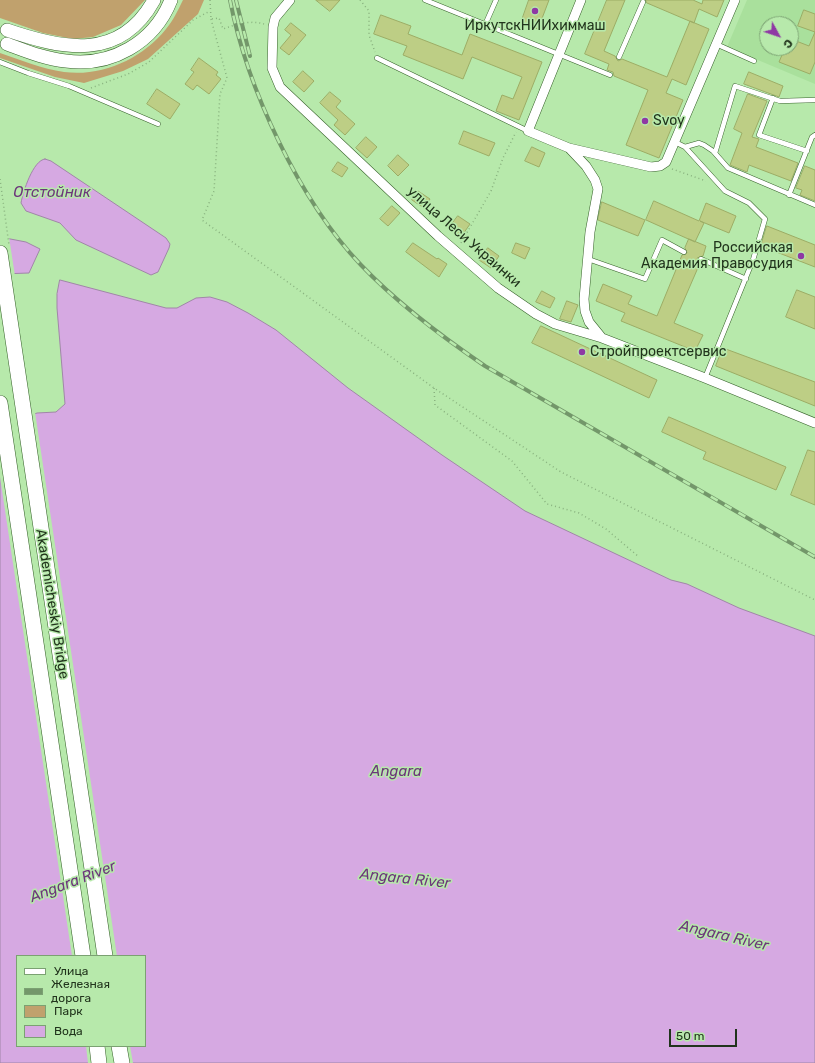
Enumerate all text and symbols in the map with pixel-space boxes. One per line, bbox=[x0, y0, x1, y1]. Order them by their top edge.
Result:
marker: ИркутскНИИхиммаш bbox=[530, 6, 540, 16]
north arrow bbox=[759, 16, 799, 56]
place label: ИркутскНИИхиммаш bbox=[465, 18, 605, 34]
text: С bbox=[780, 36, 795, 51]
place label: Svoy bbox=[653, 113, 685, 129]
marker: Svoy bbox=[640, 116, 650, 126]
street label: улица Леси Украинки bbox=[404, 183, 524, 291]
water label: Отстойник bbox=[13, 184, 91, 202]
place label: Российская Академия Правосудия bbox=[641, 240, 793, 272]
marker: Российская Академия Правосудия bbox=[796, 251, 806, 261]
place label: Стройпроектсервис bbox=[590, 344, 727, 360]
marker: Стройпроектсервис bbox=[577, 347, 587, 357]
street label: Akademicheskiy Bridge bbox=[32, 528, 72, 680]
water label: Angara bbox=[370, 763, 422, 781]
water label: Angara River bbox=[27, 857, 119, 907]
water label: Angara River bbox=[359, 865, 451, 893]
water label: Angara River bbox=[678, 917, 770, 955]
legend bbox=[16, 955, 146, 1047]
text: Улица bbox=[54, 964, 88, 978]
text: Железная дорога bbox=[51, 977, 110, 1005]
text: Парк bbox=[54, 1004, 83, 1018]
scale bar bbox=[671, 1021, 739, 1047]
text: Вода bbox=[54, 1024, 83, 1038]
text: 50 m bbox=[676, 1029, 704, 1043]

